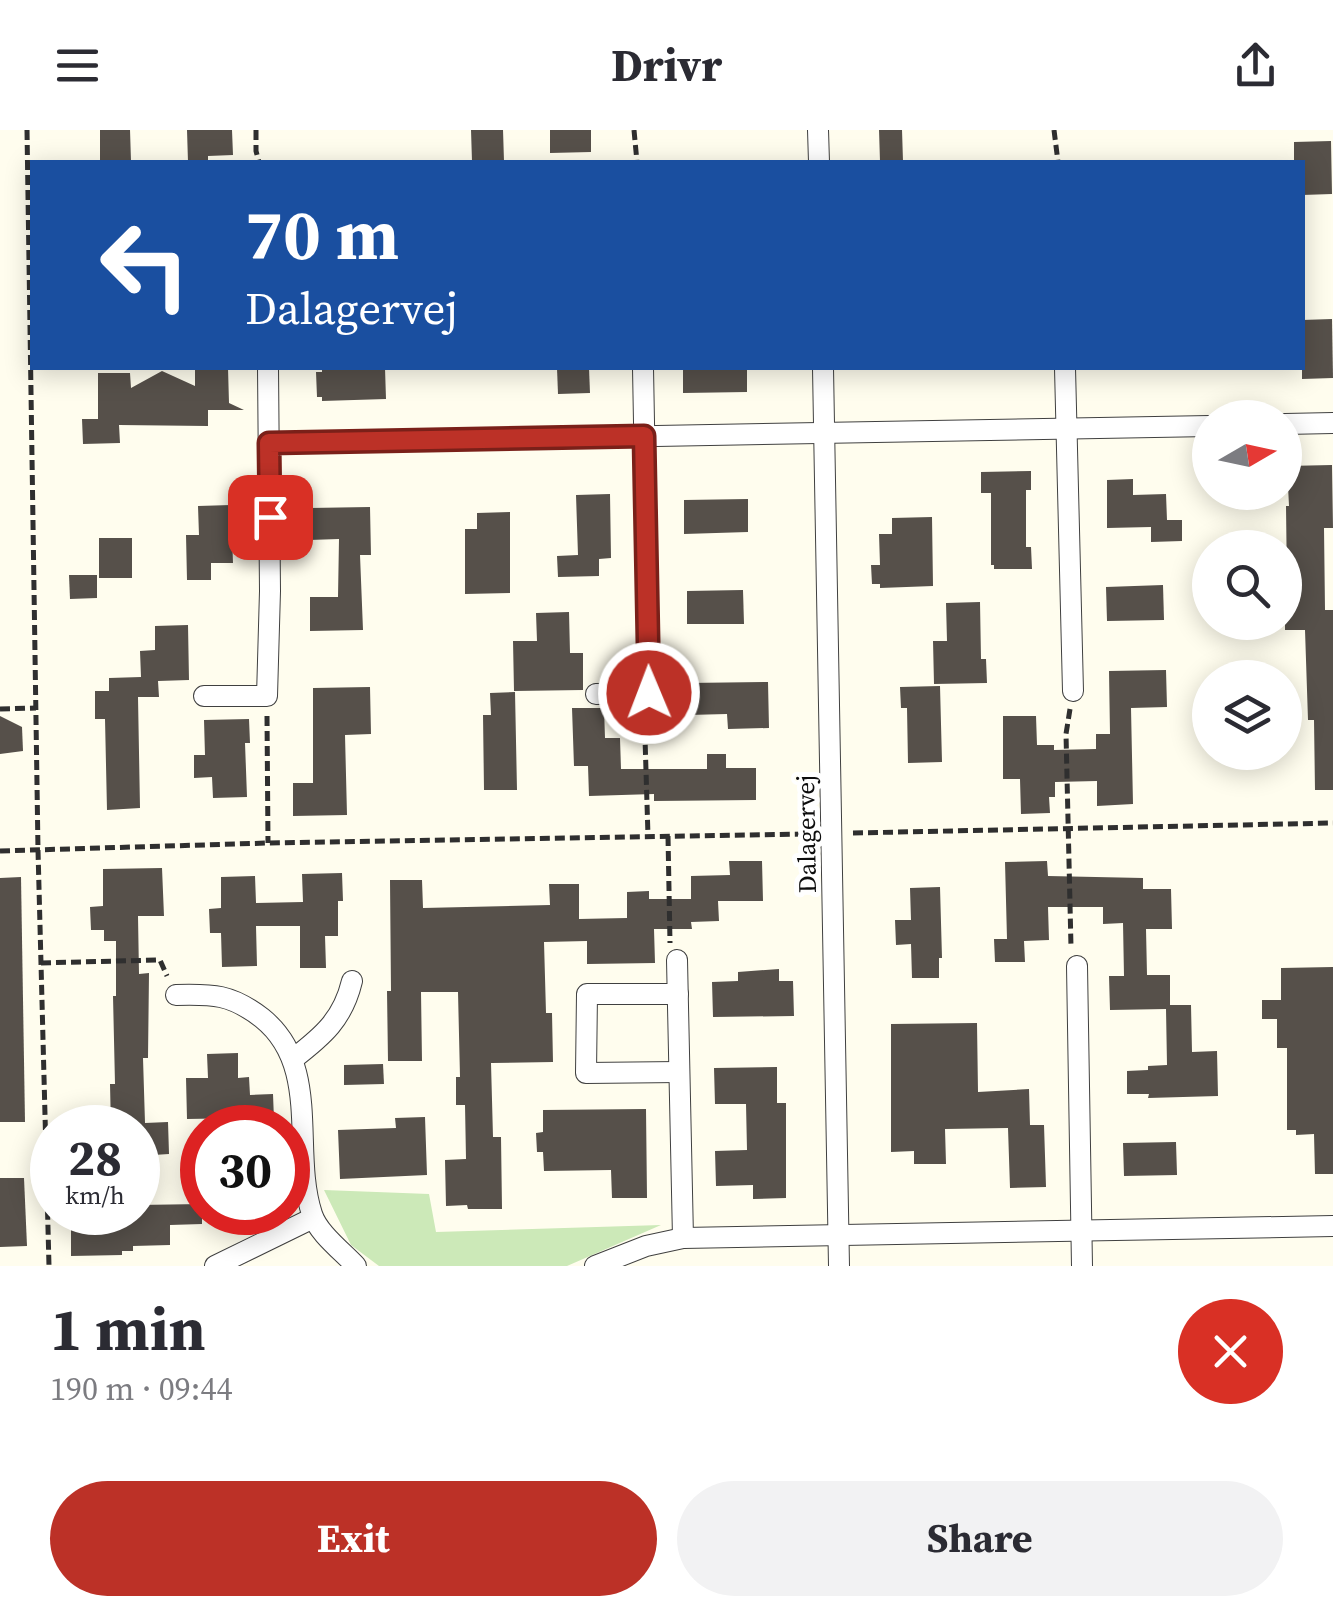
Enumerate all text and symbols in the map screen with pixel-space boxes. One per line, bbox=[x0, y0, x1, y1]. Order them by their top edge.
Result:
text: Drivr bbox=[611, 34, 722, 96]
icon: menu bbox=[50, 38, 105, 93]
icon: share bbox=[1228, 38, 1283, 93]
text: 70 m bbox=[245, 186, 399, 282]
icon: left bbox=[80, 200, 210, 330]
text: Dalagervej bbox=[245, 277, 458, 339]
north arrow bbox=[1192, 400, 1302, 510]
map controls bbox=[1192, 400, 1302, 770]
pin bbox=[228, 475, 313, 560]
icon: arrive bbox=[243, 490, 298, 545]
button: search bbox=[1192, 530, 1302, 640]
position arrow bbox=[597, 641, 701, 745]
button: layers bbox=[1192, 660, 1302, 770]
street label: Dalagervej bbox=[788, 775, 824, 893]
speed limit sign: 30 bbox=[180, 1105, 310, 1235]
text: 28 bbox=[68, 1123, 122, 1192]
text: km/h bbox=[65, 1178, 125, 1212]
text: 1 min bbox=[50, 1288, 206, 1370]
button: close bbox=[1178, 1299, 1283, 1404]
text: 190 m · 09:44 bbox=[50, 1367, 232, 1411]
button: Exit bbox=[50, 1481, 657, 1596]
button: Share bbox=[677, 1481, 1283, 1596]

